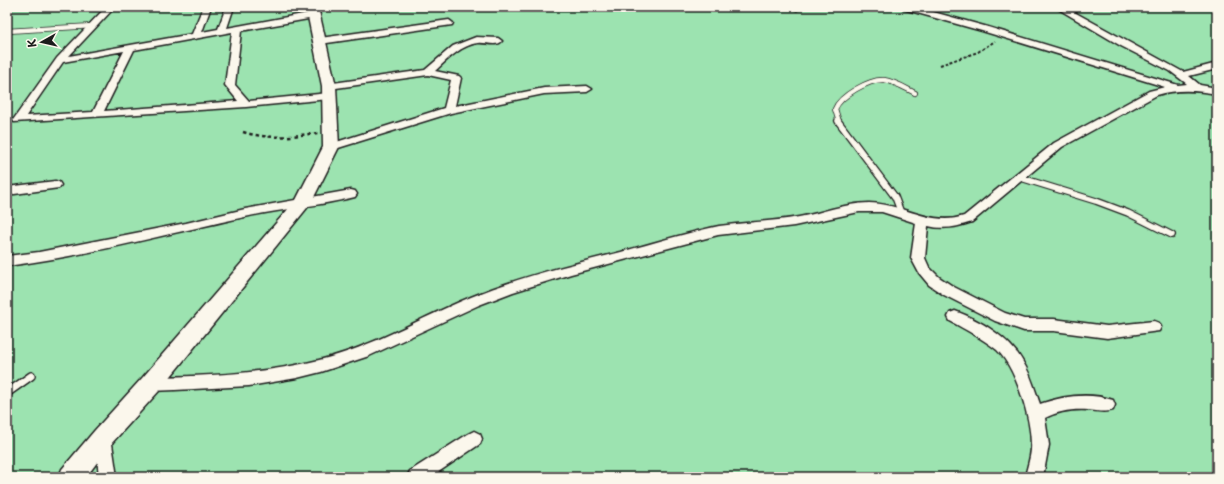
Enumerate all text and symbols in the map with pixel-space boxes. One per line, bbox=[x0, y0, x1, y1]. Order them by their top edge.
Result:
north arrow bbox=[22, 22, 62, 62]
text: K bbox=[23, 38, 41, 49]

